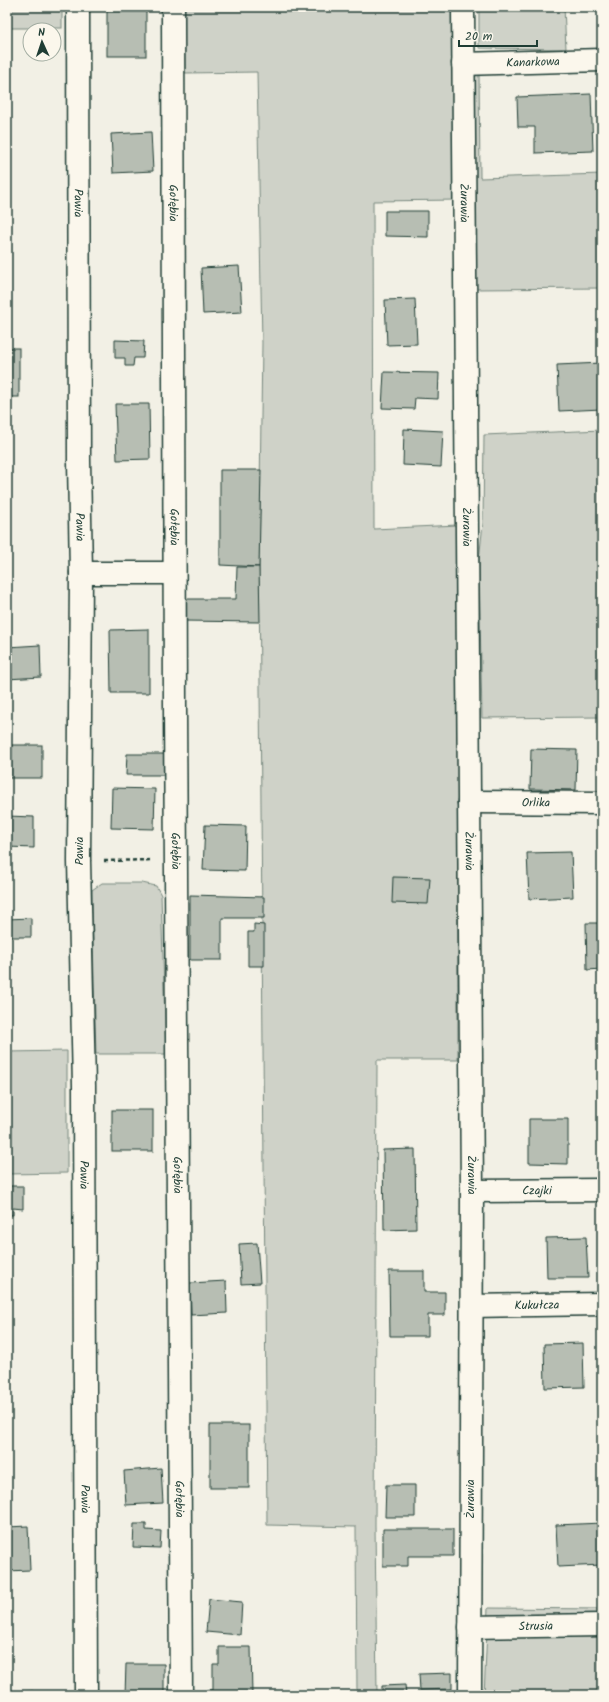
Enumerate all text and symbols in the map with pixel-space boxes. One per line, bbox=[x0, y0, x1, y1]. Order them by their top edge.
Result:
north arrow bbox=[22, 22, 62, 62]
scale bar bbox=[459, 22, 537, 48]
text: N bbox=[38, 24, 46, 42]
text: 20 m bbox=[465, 27, 493, 46]
street label: Kanarkowa bbox=[506, 52, 560, 73]
street label: Żurawia bbox=[454, 183, 474, 223]
street label: Gołębia bbox=[164, 184, 183, 222]
street label: Pawia bbox=[68, 189, 87, 218]
street label: Żurawia bbox=[457, 507, 476, 547]
street label: Gołębia bbox=[164, 508, 184, 546]
street label: Pawia bbox=[70, 512, 89, 542]
street label: Orlika bbox=[522, 793, 551, 813]
street label: Żurawia bbox=[459, 831, 479, 871]
street label: Gołębia bbox=[166, 832, 185, 870]
street label: Pawia bbox=[70, 836, 89, 865]
street label: Żurawia bbox=[462, 1155, 481, 1195]
street label: Gołębia bbox=[168, 1156, 187, 1194]
street label: Pawia bbox=[74, 1161, 93, 1190]
street label: Czajki bbox=[522, 1181, 553, 1201]
street label: Kukułcza bbox=[514, 1296, 560, 1315]
street label: Żurawia bbox=[461, 1479, 480, 1519]
street label: Gołębia bbox=[170, 1480, 189, 1518]
street label: Pawia bbox=[75, 1485, 94, 1514]
street label: Strusia bbox=[519, 1617, 554, 1636]

